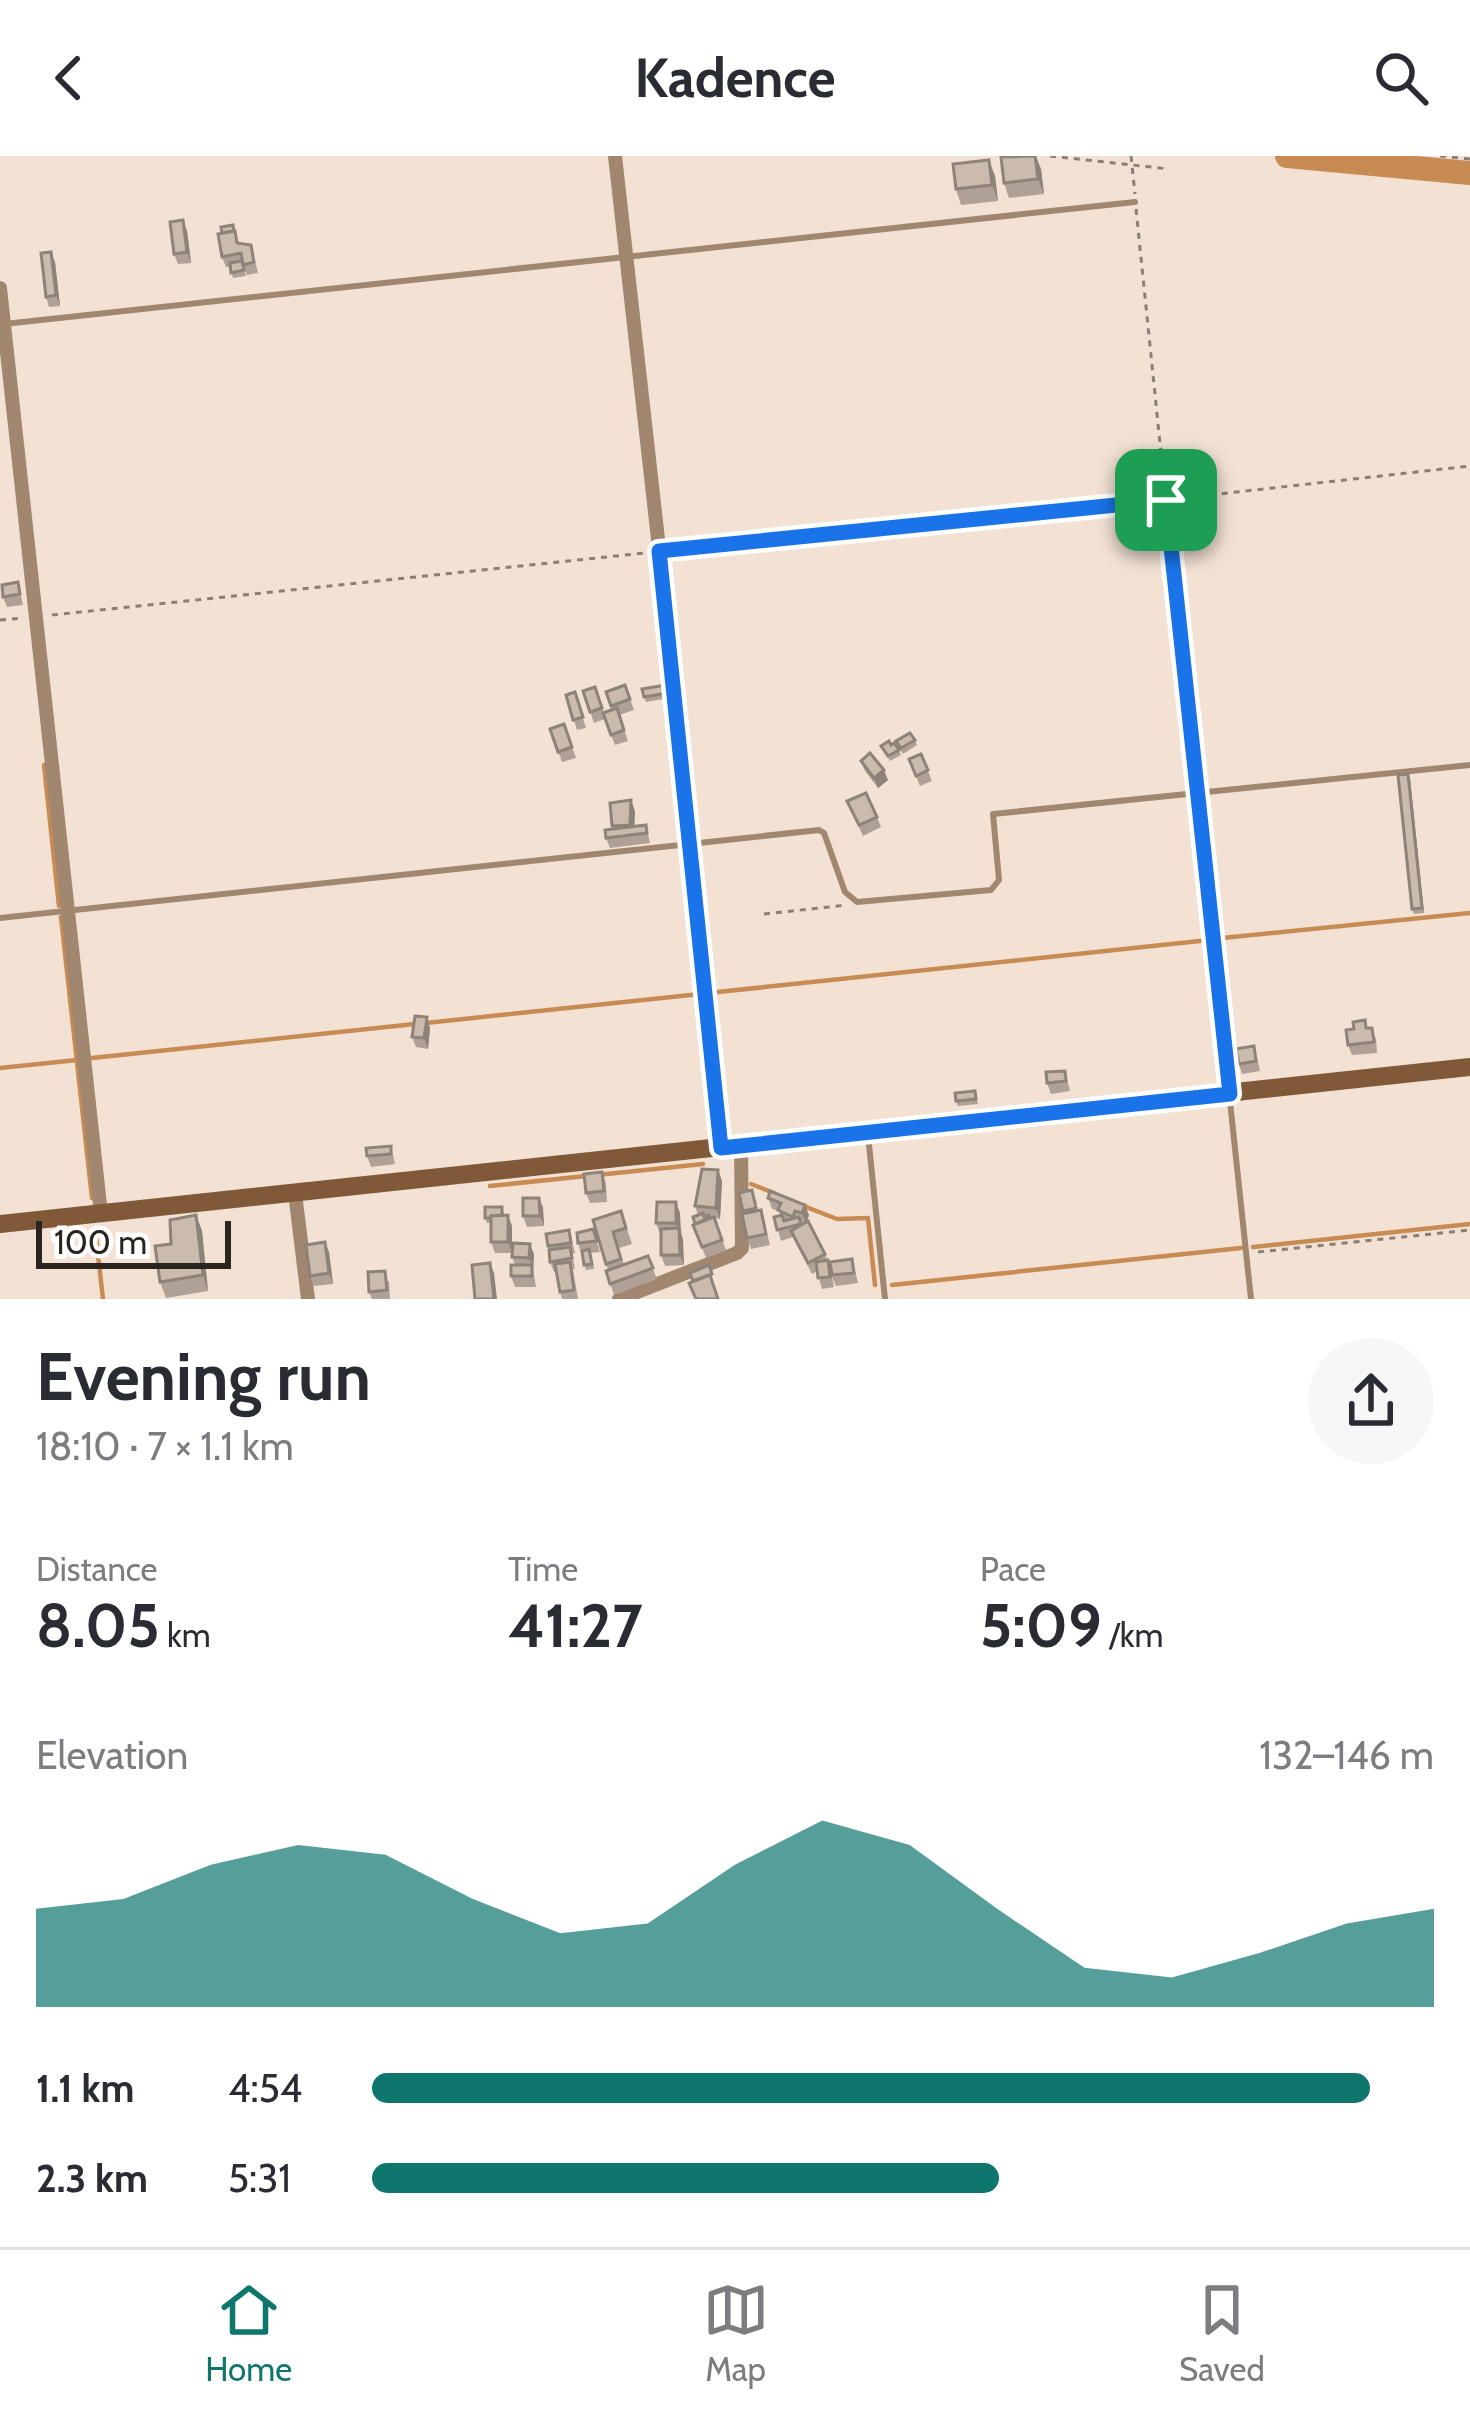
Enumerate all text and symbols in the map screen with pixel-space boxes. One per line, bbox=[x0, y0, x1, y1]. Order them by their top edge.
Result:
icon: back bbox=[36, 45, 102, 111]
text: Kadence bbox=[634, 45, 836, 111]
icon: search bbox=[1368, 45, 1434, 111]
pin bbox=[1115, 449, 1217, 551]
icon: arrive bbox=[1133, 467, 1199, 533]
scale bar bbox=[36, 1215, 231, 1268]
text: 100 m bbox=[54, 1222, 147, 1262]
text: Evening run bbox=[36, 1336, 371, 1417]
button: share bbox=[1308, 1338, 1434, 1464]
text: 18:10 · 7 × 1.1 km bbox=[36, 1422, 294, 1470]
text: Distance bbox=[36, 1549, 157, 1589]
text: Time bbox=[508, 1549, 578, 1589]
text: Pace bbox=[980, 1549, 1046, 1589]
text: 8.05 bbox=[36, 1589, 160, 1662]
text: 41:27 bbox=[508, 1589, 643, 1662]
text: 5:09 bbox=[980, 1589, 1102, 1662]
text: km bbox=[160, 1615, 211, 1655]
text: /km bbox=[1102, 1615, 1163, 1655]
text: Elevation bbox=[36, 1731, 188, 1779]
text: 132–146 m bbox=[1259, 1731, 1434, 1779]
text: 1.1 km bbox=[36, 2064, 134, 2112]
text: 4:54 bbox=[228, 2064, 302, 2112]
text: 2.3 km bbox=[36, 2154, 148, 2202]
text: 5:31 bbox=[228, 2154, 291, 2202]
tab: Home bbox=[205, 2277, 292, 2389]
tab: Map bbox=[703, 2277, 769, 2389]
tab: Saved bbox=[1179, 2277, 1265, 2389]

